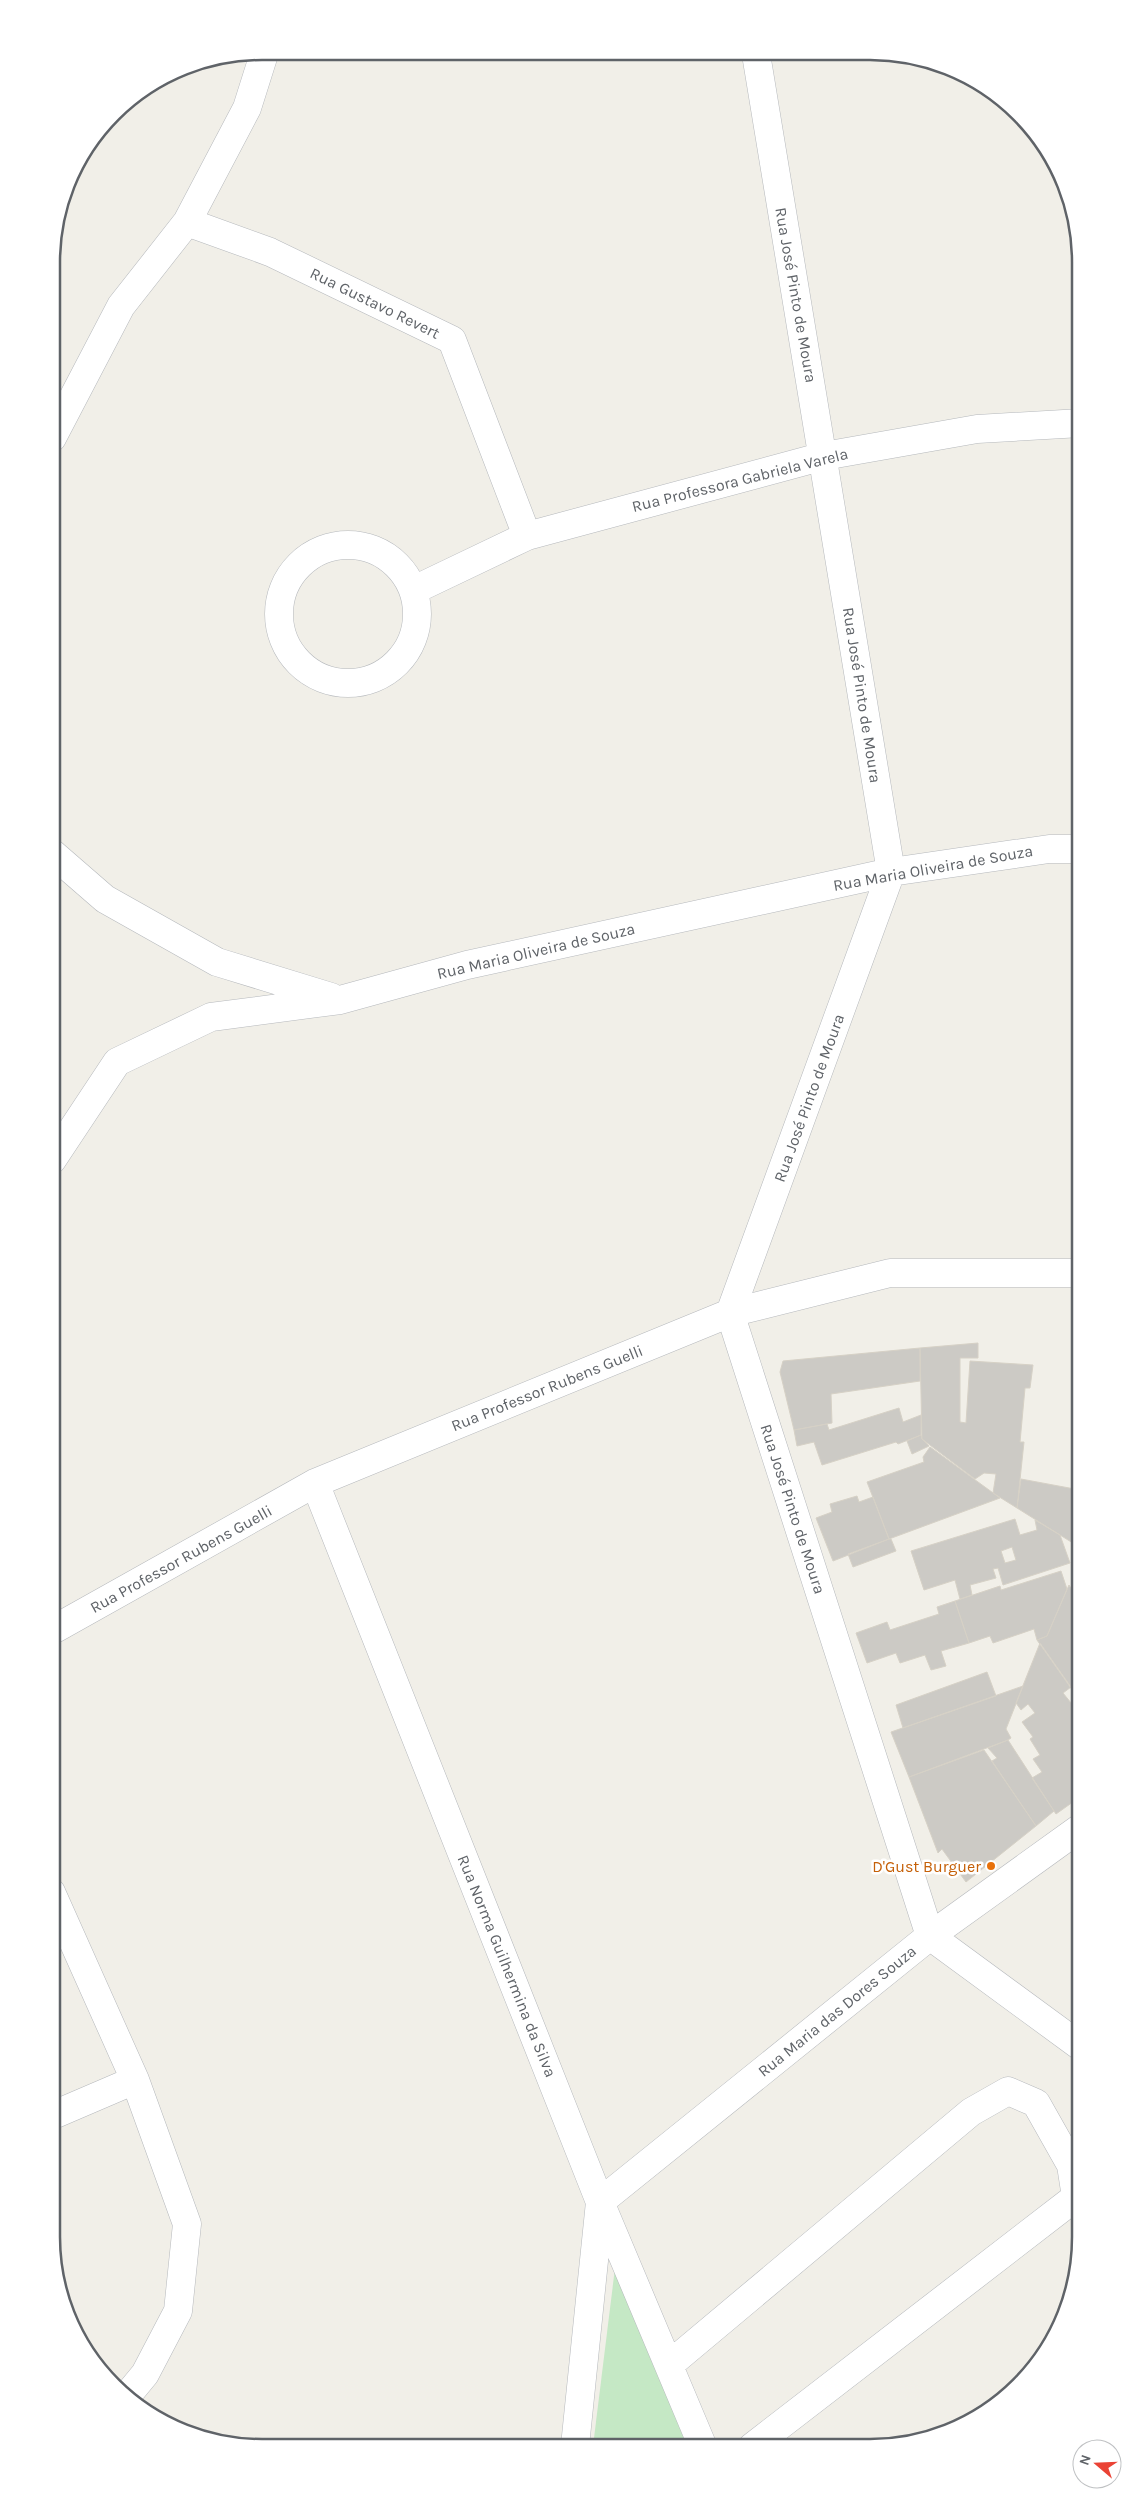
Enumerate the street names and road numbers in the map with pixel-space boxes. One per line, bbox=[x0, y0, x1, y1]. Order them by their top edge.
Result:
street label: Rua José Pinto de Moura bbox=[771, 206, 821, 384]
street label: Rua Gustavo Revert bbox=[307, 263, 443, 343]
street label: Rua Professora Gabriela Varela bbox=[630, 444, 850, 516]
street label: Rua José Pinto de Moura bbox=[839, 606, 885, 784]
street label: Rua Maria Oliveira de Souza bbox=[832, 841, 1034, 895]
street label: Rua Maria Oliveira de Souza bbox=[435, 919, 637, 983]
street label: Rua José Pinto de Moura bbox=[770, 1011, 848, 1185]
street label: Rua Professor Rubens Guelli bbox=[448, 1341, 646, 1435]
street label: Rua José Pinto de Moura bbox=[757, 1422, 829, 1596]
street label: Rua Professor Rubens Guelli bbox=[87, 1501, 275, 1617]
street label: Rua Norma Guilhermina da Silva bbox=[454, 1852, 560, 2080]
street label: Rua Maria das Dores Souza bbox=[754, 1941, 920, 2081]

